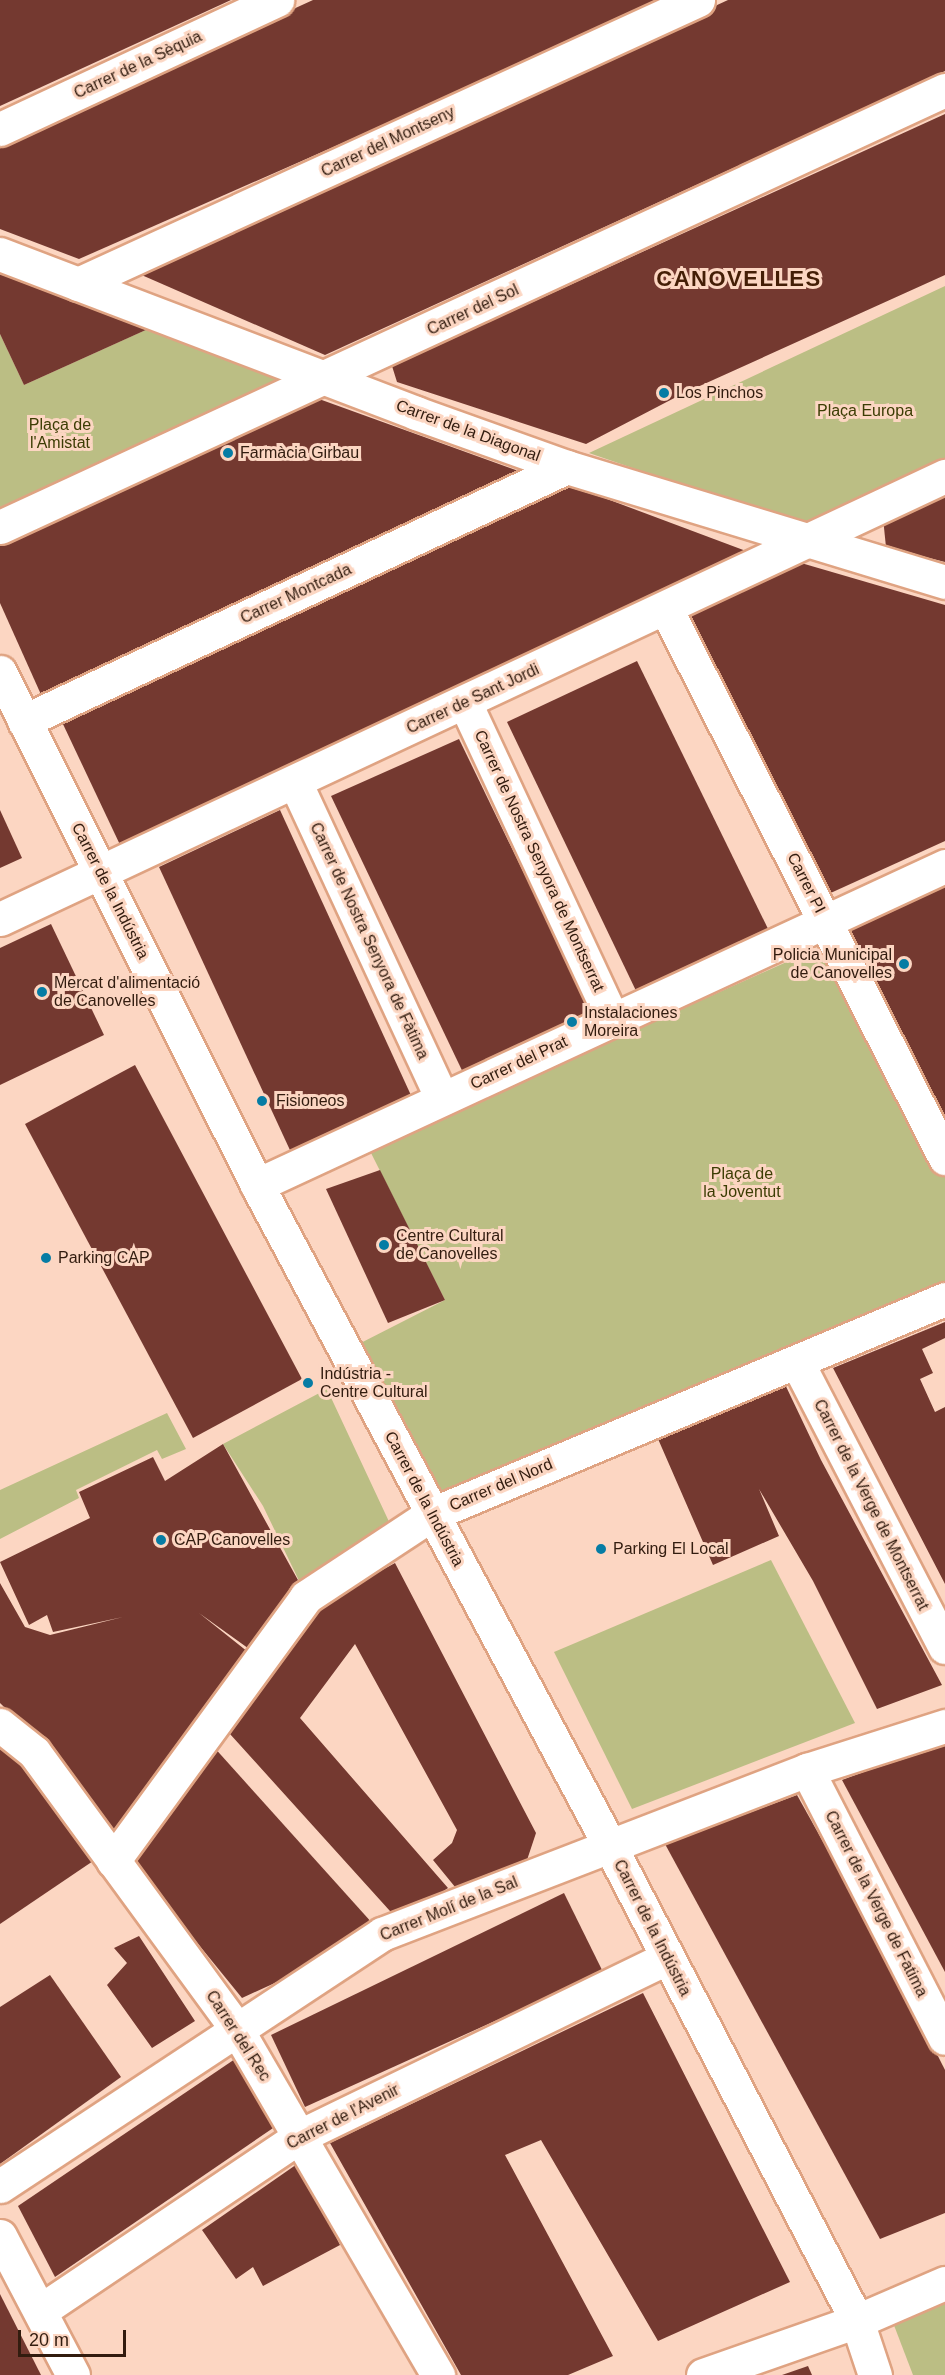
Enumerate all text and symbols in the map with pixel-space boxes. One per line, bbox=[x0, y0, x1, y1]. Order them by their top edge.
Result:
street label: Carrer de la Sèquia bbox=[71, 27, 205, 103]
street label: Carrer del Montseny bbox=[318, 103, 458, 181]
district label: CANOVELLES bbox=[656, 266, 822, 292]
street label: Carrer del Sol bbox=[424, 280, 522, 340]
place label: Los Pinchos bbox=[676, 383, 763, 403]
marker: Los Pinchos bbox=[657, 386, 671, 400]
street label: Carrer de la Diagonal bbox=[393, 396, 543, 466]
park label: Plaça Europa bbox=[817, 401, 913, 421]
park label: Plaça de l'Amistat bbox=[29, 415, 91, 453]
place label: Farmàcia Girbau bbox=[240, 443, 359, 463]
marker: Farmàcia Girbau bbox=[221, 446, 235, 460]
street label: Carrer Montcada bbox=[238, 560, 354, 628]
street label: Carrer de Sant Jordi bbox=[404, 660, 542, 738]
street label: Carrer de Nostra Senyora de Montserrat bbox=[470, 727, 608, 995]
street label: Carrer de la Indústria bbox=[67, 820, 153, 962]
street label: Carrer de Nostra Senyora de Fàtima bbox=[306, 820, 432, 1062]
street label: Carrer PI bbox=[783, 850, 829, 916]
place label: Policia Municipal de Canovelles bbox=[773, 945, 892, 983]
marker: Policia Municipal de Canovelles bbox=[897, 957, 911, 971]
place label: Mercat d'alimentació de Canovelles bbox=[54, 973, 200, 1011]
marker: Mercat d'alimentació de Canovelles bbox=[35, 985, 49, 999]
place label: Instalaciones Moreira bbox=[584, 1003, 677, 1041]
marker: Instalaciones Moreira bbox=[565, 1015, 579, 1029]
street label: Carrer del Prat bbox=[467, 1032, 571, 1094]
place label: Fisioneos bbox=[276, 1091, 344, 1111]
marker: Fisioneos bbox=[253, 1092, 271, 1110]
park label: Plaça de la Joventut bbox=[703, 1164, 781, 1202]
place label: Centre Cultural de Canovelles bbox=[396, 1226, 504, 1264]
marker: Centre Cultural de Canovelles bbox=[377, 1238, 391, 1252]
place label: Parking CAP bbox=[58, 1248, 150, 1268]
marker: Parking CAP bbox=[39, 1251, 53, 1265]
place label: Indústria - Centre Cultural bbox=[320, 1364, 428, 1402]
marker: Indústria - Centre Cultural bbox=[301, 1376, 315, 1390]
street label: Carrer de la Verge de Montserrat bbox=[809, 1396, 933, 1614]
street label: Carrer de la Indústria bbox=[380, 1428, 468, 1570]
street label: Carrer del Nord bbox=[447, 1455, 555, 1515]
place label: CAP Canovelles bbox=[174, 1530, 290, 1550]
marker: CAP Canovelles bbox=[152, 1531, 170, 1549]
place label: Parking El Local bbox=[613, 1539, 729, 1559]
marker: Parking El Local bbox=[594, 1542, 608, 1556]
street label: Carrer de la Verge de Fatima bbox=[821, 1808, 931, 2000]
street label: Carrer de la Indústria bbox=[609, 1857, 695, 1999]
street label: Carrer Molí de la Sal bbox=[377, 1873, 521, 1945]
street label: Carrer del Rec bbox=[202, 1987, 274, 2085]
street label: Carrer de l'Avenir bbox=[284, 2080, 402, 2154]
scale bar bbox=[21, 2318, 129, 2356]
text: 20 m bbox=[29, 2330, 69, 2350]

